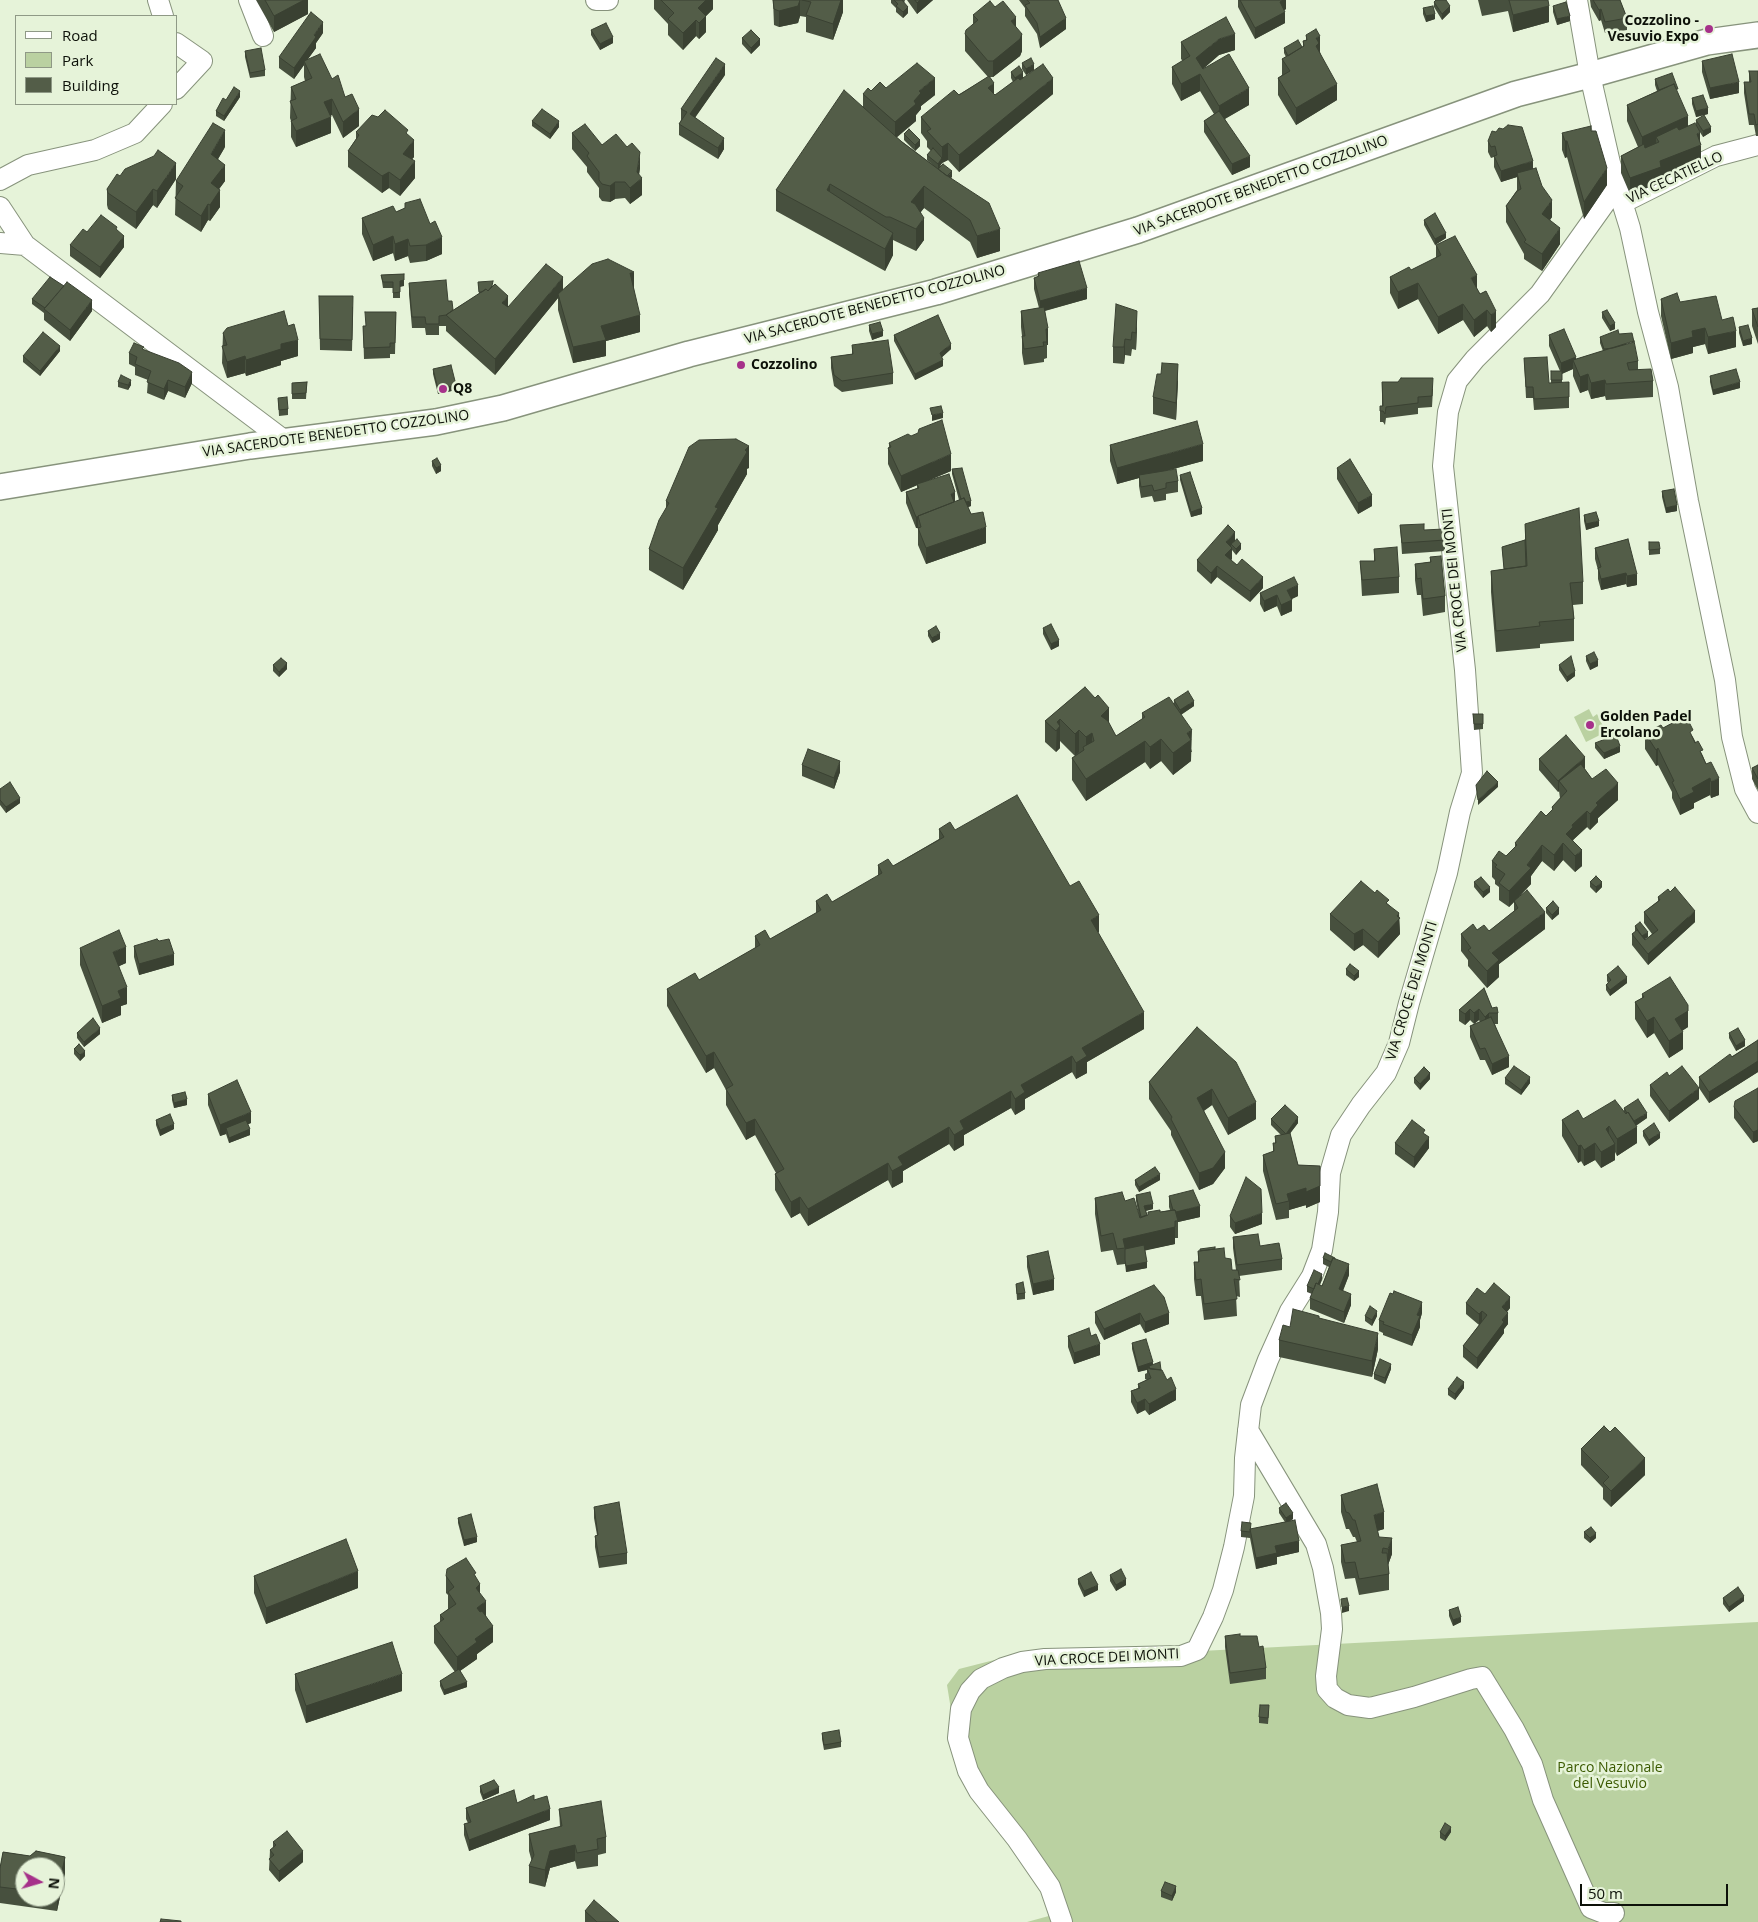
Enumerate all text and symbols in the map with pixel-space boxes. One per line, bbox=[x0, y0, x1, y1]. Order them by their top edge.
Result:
place label: Cozzolino - Vesuvio Expo bbox=[1607, 13, 1699, 46]
legend bbox=[15, 15, 178, 105]
marker: Cozzolino - Vesuvio Expo bbox=[1703, 23, 1715, 35]
text: Road bbox=[62, 25, 98, 45]
text: Park bbox=[62, 50, 93, 70]
text: Building bbox=[62, 75, 119, 95]
street label: VIA SACERDOTE BENEDETTO COZZOLINO bbox=[1132, 132, 1390, 240]
street label: VIA CECATIELLO bbox=[1624, 148, 1726, 208]
street label: VIA SACERDOTE BENEDETTO COZZOLINO bbox=[743, 262, 1007, 348]
place label: Cozzolino bbox=[751, 357, 817, 373]
marker: Cozzolino bbox=[735, 359, 747, 371]
place label: Q8 bbox=[453, 381, 472, 397]
marker: Q8 bbox=[437, 383, 449, 395]
street label: VIA SACERDOTE BENEDETTO COZZOLINO bbox=[202, 407, 470, 461]
street label: VIA CROCE DEI MONTI bbox=[1439, 507, 1471, 653]
place label: Golden Padel Ercolano bbox=[1600, 709, 1692, 742]
marker: Golden Padel Ercolano bbox=[1584, 719, 1596, 731]
street label: VIA CROCE DEI MONTI bbox=[1383, 919, 1441, 1063]
street label: VIA CROCE DEI MONTI bbox=[1034, 1646, 1180, 1670]
park label: Parco Nazionale del Vesuvio bbox=[1557, 1760, 1663, 1792]
north arrow bbox=[15, 1857, 65, 1907]
scale bar bbox=[1583, 1874, 1730, 1906]
text: N bbox=[44, 1877, 64, 1890]
text: 50 m bbox=[1588, 1883, 1623, 1903]

